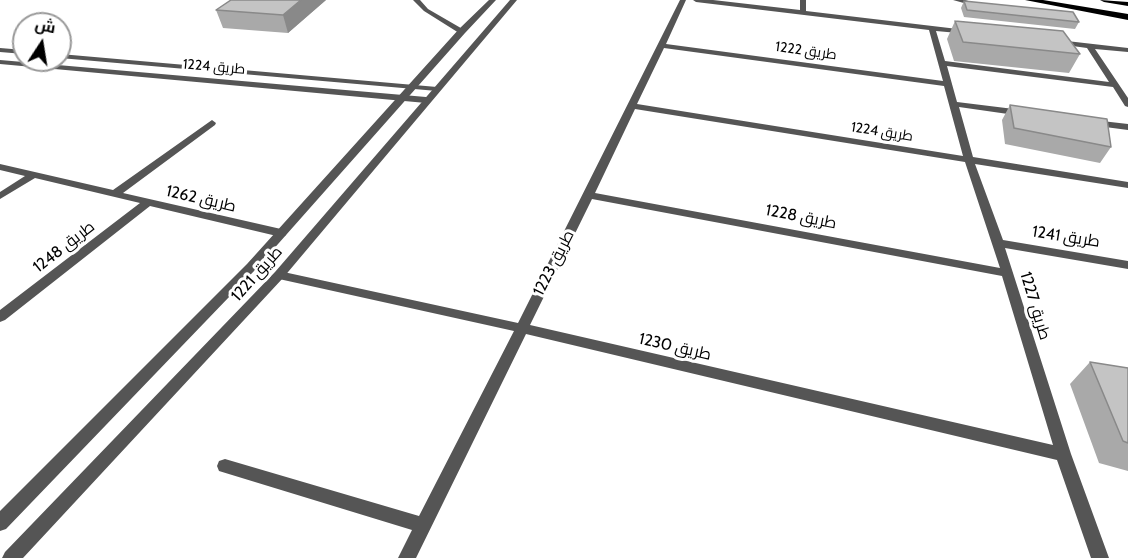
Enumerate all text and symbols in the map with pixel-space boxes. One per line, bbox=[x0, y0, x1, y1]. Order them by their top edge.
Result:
north arrow bbox=[12, 12, 72, 72]
text: ش bbox=[33, 14, 57, 37]
street label: طريق 1222 bbox=[774, 38, 838, 64]
street label: طريق 1224 bbox=[182, 56, 246, 78]
street label: طريق 1224 bbox=[850, 119, 914, 145]
street label: طريق 1262 bbox=[164, 182, 238, 216]
street label: طريق 1228 bbox=[764, 201, 838, 233]
street label: طريق 1248 bbox=[29, 217, 99, 277]
street label: طريق 1241 bbox=[1031, 222, 1101, 252]
street label: طريق 1223 bbox=[529, 227, 579, 299]
street label: طريق 1221 bbox=[227, 243, 287, 305]
street label: طريق 1227 bbox=[1016, 270, 1054, 342]
street label: طريق 1230 bbox=[637, 329, 713, 365]

